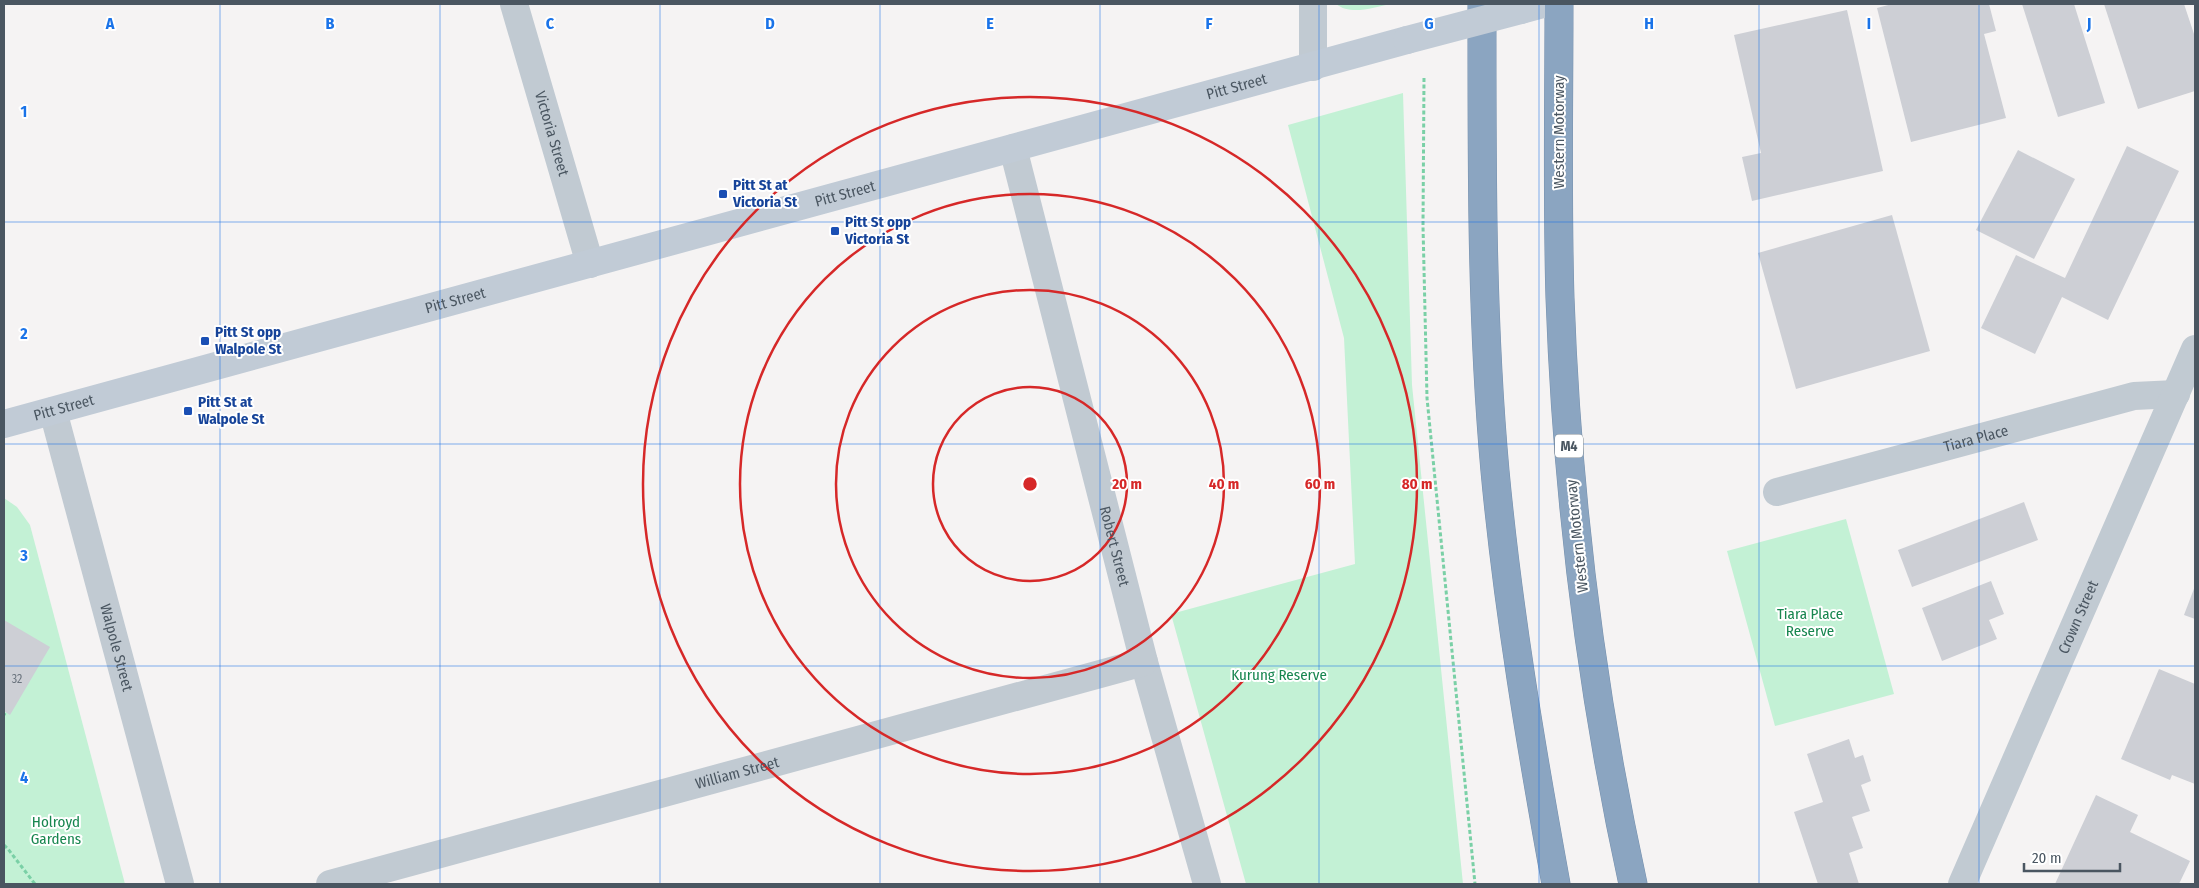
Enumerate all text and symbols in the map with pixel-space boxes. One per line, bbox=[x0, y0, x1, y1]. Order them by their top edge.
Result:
text: A bbox=[105, 14, 115, 33]
text: B bbox=[326, 14, 335, 33]
text: C bbox=[546, 14, 555, 33]
text: D bbox=[765, 14, 775, 33]
text: E bbox=[986, 14, 994, 33]
text: F bbox=[1205, 14, 1213, 33]
text: G bbox=[1424, 14, 1434, 33]
text: H bbox=[1644, 14, 1654, 33]
text: I bbox=[1867, 14, 1871, 33]
text: J bbox=[2086, 14, 2091, 33]
street label: Pitt Street bbox=[1204, 70, 1269, 103]
street label: Western Motorway bbox=[1550, 75, 1568, 189]
street label: Victoria Street bbox=[531, 89, 573, 178]
text: 1 bbox=[21, 102, 27, 121]
place label: Pitt St at Victoria St bbox=[732, 176, 798, 211]
street label: Pitt Street bbox=[813, 177, 877, 211]
marker: Pitt St at Victoria St bbox=[717, 188, 729, 200]
place label: Pitt St opp Victoria St bbox=[844, 213, 911, 248]
marker: Pitt St opp Victoria St bbox=[829, 225, 841, 237]
street label: Pitt Street bbox=[423, 284, 488, 317]
place label: Pitt St opp Walpole St bbox=[215, 323, 282, 358]
text: 2 bbox=[19, 324, 28, 343]
marker: Pitt St opp Walpole St bbox=[199, 335, 211, 347]
street label: Pitt Street bbox=[32, 391, 96, 424]
place label: Pitt St at Walpole St bbox=[198, 393, 265, 428]
marker: Pitt St at Walpole St bbox=[182, 405, 194, 417]
street label: Tiara Place bbox=[1942, 421, 2010, 456]
road number: M4 bbox=[1555, 434, 1583, 458]
centre of rings bbox=[1021, 475, 1039, 493]
text: 20 m bbox=[1111, 475, 1142, 493]
text: 40 m bbox=[1209, 475, 1239, 493]
text: 60 m bbox=[1305, 475, 1335, 493]
text: 80 m bbox=[1402, 475, 1432, 493]
street label: Western Motorway bbox=[1562, 478, 1592, 593]
street label: Robert Street bbox=[1096, 504, 1133, 588]
text: 3 bbox=[19, 546, 28, 565]
street label: Crown Street bbox=[2054, 578, 2102, 657]
street label: Walpole Street bbox=[96, 602, 137, 693]
park label: Tiara Place Reserve bbox=[1777, 605, 1843, 640]
park label: Kurung Reserve bbox=[1231, 666, 1327, 684]
house number: 32 bbox=[12, 672, 22, 686]
street label: William Street bbox=[693, 753, 781, 793]
text: 4 bbox=[20, 768, 28, 787]
park label: Holroyd Gardens bbox=[31, 813, 81, 848]
scale bar bbox=[2024, 840, 2120, 872]
text: 20 m bbox=[2032, 849, 2062, 867]

